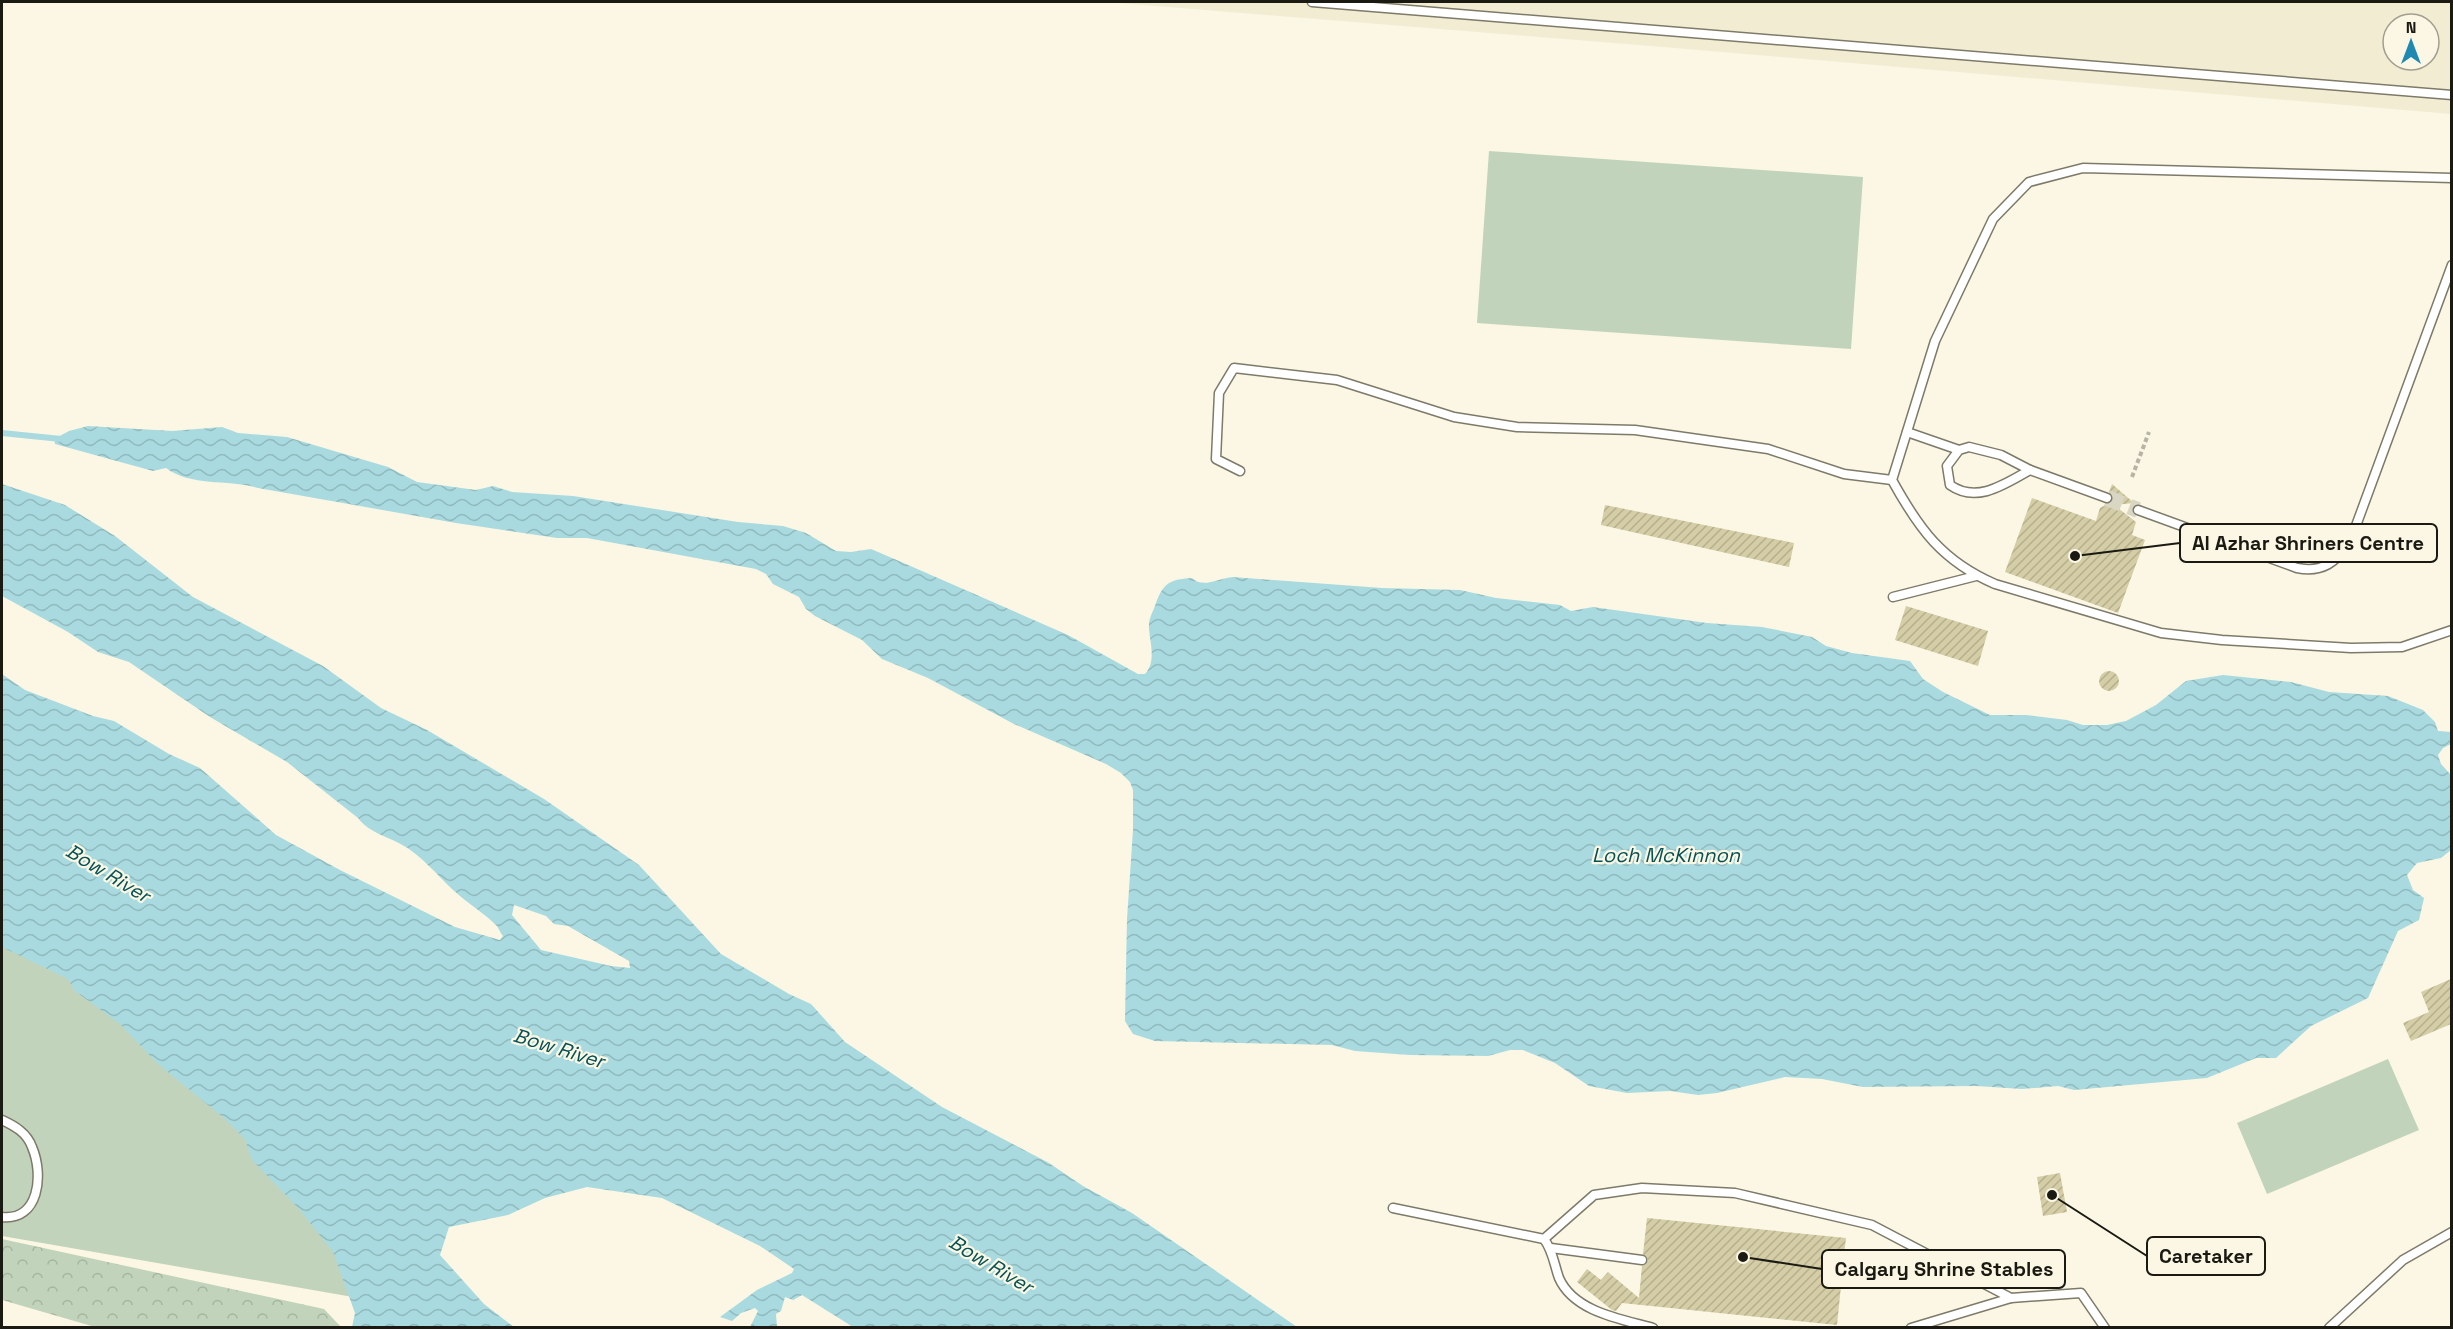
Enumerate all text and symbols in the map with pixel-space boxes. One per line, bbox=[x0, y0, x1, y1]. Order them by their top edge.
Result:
north arrow bbox=[2381, 12, 2441, 72]
text: N bbox=[2406, 17, 2416, 38]
callout: Al Azhar Shriners Centre bbox=[2180, 524, 2437, 562]
text: Al Azhar Shriners Centre bbox=[2192, 530, 2424, 556]
water label: Bow River bbox=[61, 838, 157, 910]
water label: Loch McKinnon bbox=[1592, 842, 1741, 868]
water label: Bow River bbox=[510, 1022, 610, 1075]
water label: Bow River bbox=[944, 1229, 1040, 1301]
callout: Caretaker bbox=[2147, 1237, 2265, 1275]
text: Caretaker bbox=[2159, 1243, 2253, 1269]
callout: Calgary Shrine Stables bbox=[1822, 1250, 2065, 1288]
text: Calgary Shrine Stables bbox=[1835, 1256, 2053, 1282]

